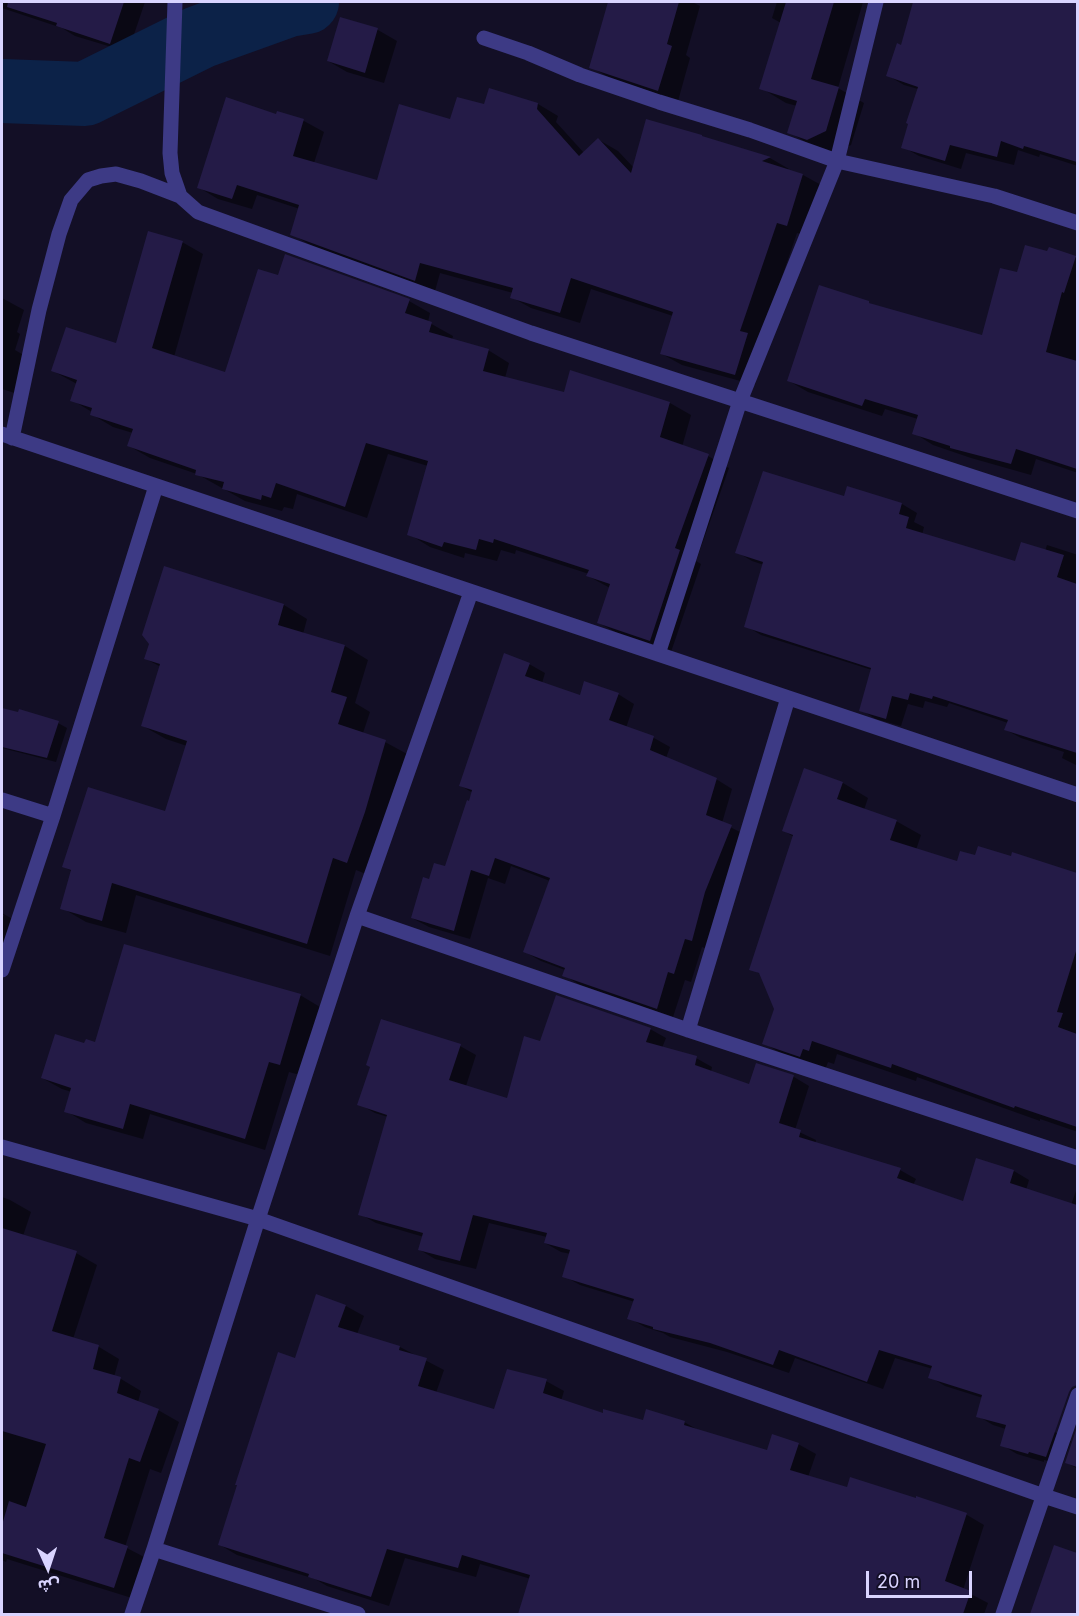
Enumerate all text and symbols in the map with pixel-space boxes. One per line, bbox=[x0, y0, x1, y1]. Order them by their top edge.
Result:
north arrow bbox=[18, 1538, 78, 1598]
scale bar bbox=[869, 1559, 976, 1597]
text: 20 m bbox=[877, 1571, 920, 1592]
text: ش bbox=[37, 1575, 60, 1597]

